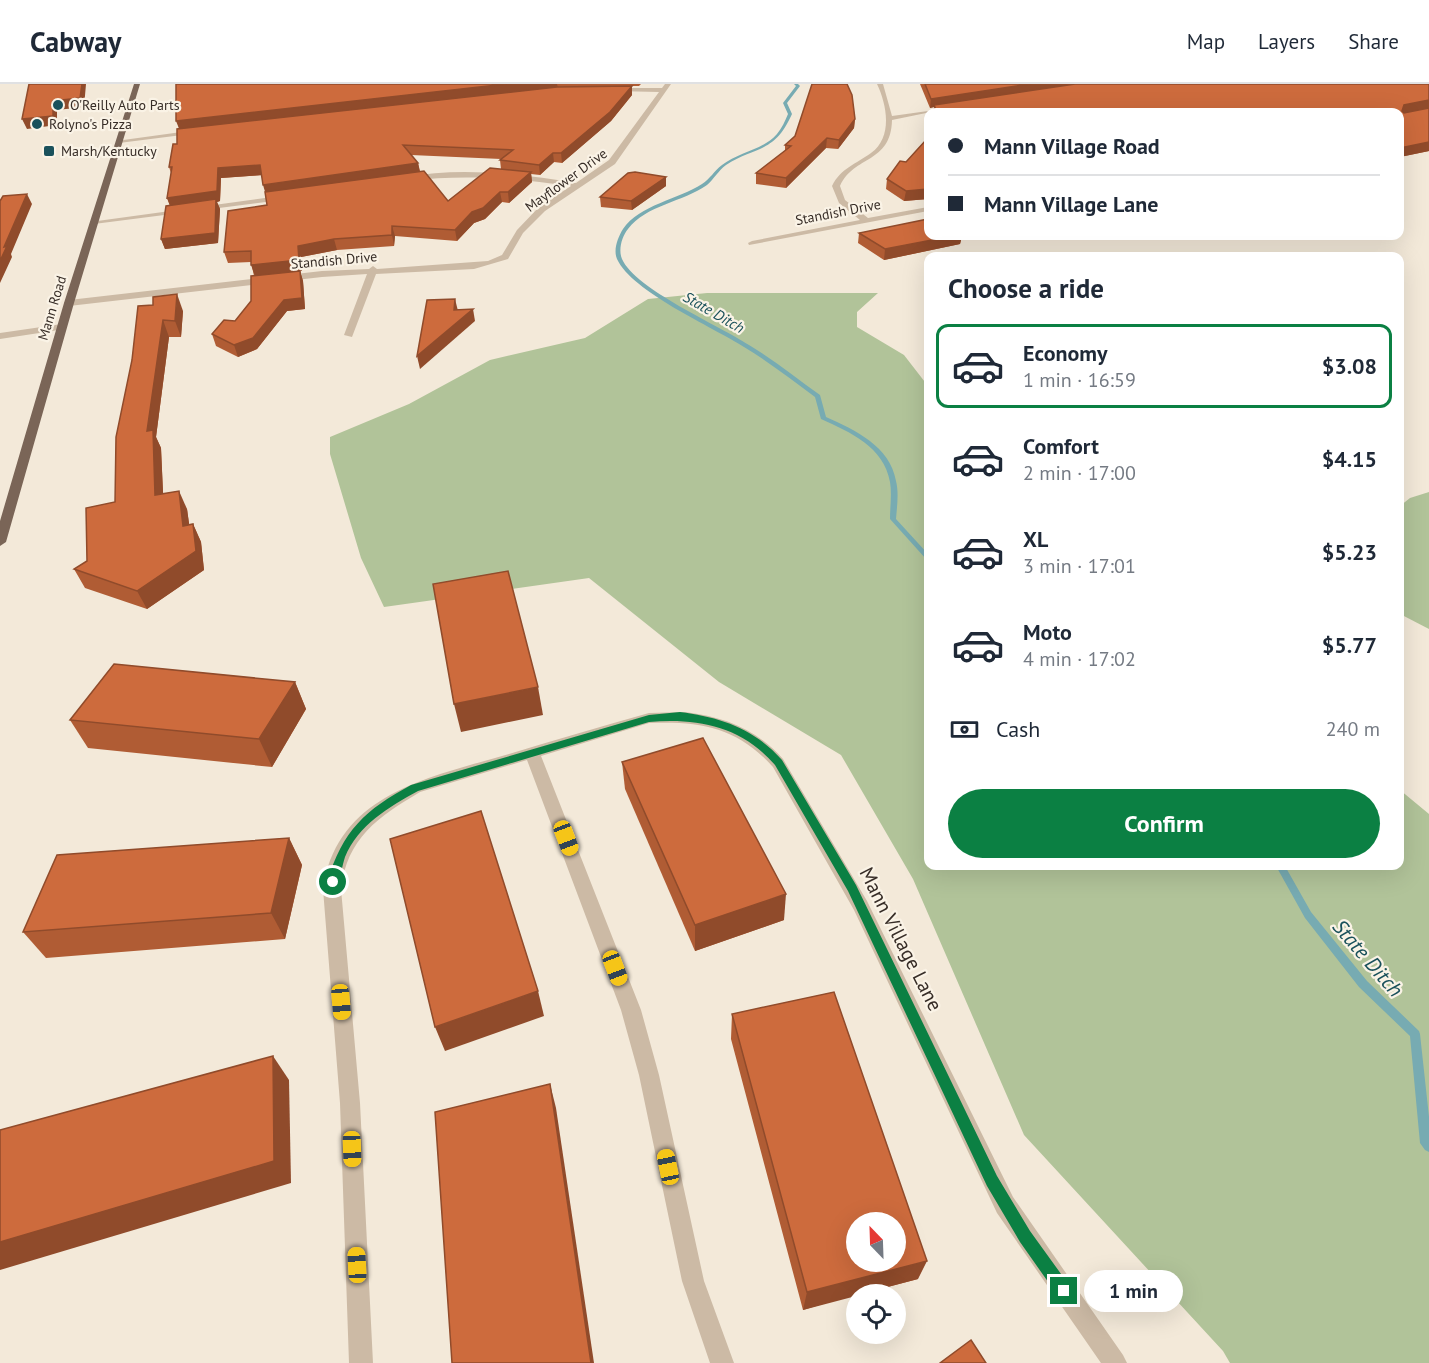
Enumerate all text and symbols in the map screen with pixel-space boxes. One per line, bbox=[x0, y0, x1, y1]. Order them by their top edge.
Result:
text: Cabway bbox=[30, 23, 121, 60]
text: Map bbox=[1187, 28, 1225, 55]
text: Layers bbox=[1258, 28, 1315, 55]
text: Share bbox=[1348, 28, 1399, 55]
place label: O'Reilly Auto Parts bbox=[70, 96, 180, 114]
marker: O'Reilly Auto Parts bbox=[51, 98, 65, 112]
place label: Rolyno's Pizza bbox=[49, 115, 132, 133]
marker: Rolyno's Pizza bbox=[30, 117, 44, 131]
text: Mann Village Road bbox=[984, 132, 1160, 160]
place label: Marsh/Kentucky bbox=[61, 142, 157, 160]
marker: Marsh/Kentucky bbox=[42, 144, 56, 158]
street label: Mayflower Drive bbox=[521, 144, 611, 216]
text: Mann Village Lane bbox=[984, 190, 1158, 218]
street label: Standish Drive bbox=[794, 195, 882, 229]
street label: Standish Drive bbox=[290, 247, 378, 273]
text: Choose a ride bbox=[948, 271, 1104, 305]
street label: Mann Road bbox=[34, 273, 70, 343]
water label: State Ditch bbox=[680, 287, 748, 337]
icon: car bbox=[951, 339, 1005, 393]
text: Economy bbox=[1023, 339, 1107, 367]
text: $3.08 bbox=[1322, 352, 1377, 380]
text: 1 min · 16:59 bbox=[1023, 367, 1136, 393]
icon: car bbox=[951, 432, 1005, 486]
text: Comfort bbox=[1023, 432, 1099, 460]
text: $4.15 bbox=[1322, 445, 1377, 473]
text: 2 min · 17:00 bbox=[1023, 460, 1136, 486]
icon: car bbox=[951, 525, 1005, 579]
text: XL bbox=[1023, 525, 1048, 553]
text: $5.23 bbox=[1322, 538, 1377, 566]
text: 3 min · 17:01 bbox=[1023, 553, 1136, 579]
icon: car bbox=[951, 618, 1005, 672]
text: Moto bbox=[1023, 618, 1072, 646]
text: $5.77 bbox=[1322, 631, 1377, 659]
text: 4 min · 17:02 bbox=[1023, 646, 1136, 672]
icon: cash bbox=[948, 713, 981, 746]
text: Cash bbox=[996, 715, 1040, 743]
text: 240 m bbox=[1326, 716, 1380, 742]
button: Confirm bbox=[948, 789, 1380, 858]
car bbox=[551, 818, 581, 858]
street label: Mann Village Lane bbox=[854, 863, 948, 1015]
route start bbox=[319, 868, 346, 895]
water label: State Ditch bbox=[1327, 914, 1409, 1002]
car bbox=[600, 948, 630, 988]
car bbox=[330, 983, 352, 1021]
car bbox=[342, 1131, 362, 1167]
car bbox=[655, 1148, 681, 1186]
north arrow bbox=[846, 1212, 906, 1272]
map controls bbox=[846, 1212, 906, 1344]
car bbox=[347, 1247, 367, 1283]
callout: 1 min bbox=[1085, 1270, 1184, 1312]
route end bbox=[1050, 1277, 1077, 1304]
text: 1 min bbox=[1109, 1278, 1158, 1304]
button: locate bbox=[846, 1284, 906, 1344]

